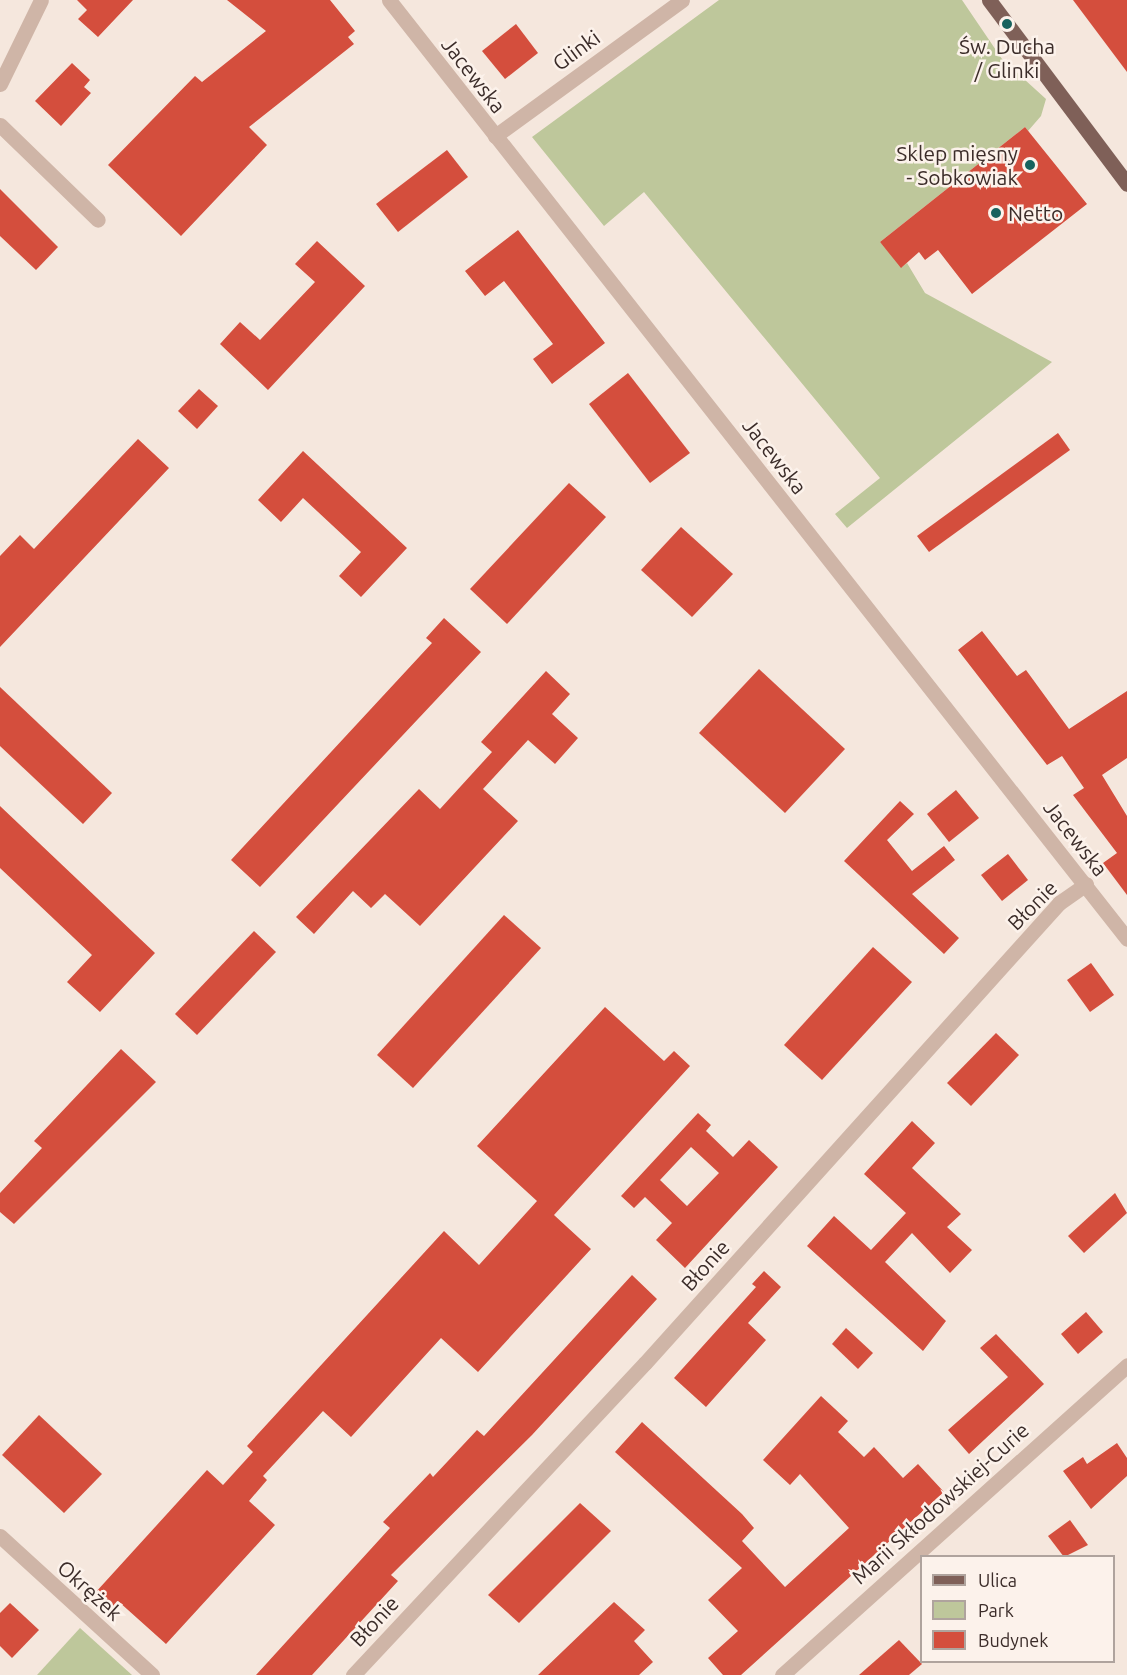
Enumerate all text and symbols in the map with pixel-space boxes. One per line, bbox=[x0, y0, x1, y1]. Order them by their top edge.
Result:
marker: Św. Ducha / Glinki bbox=[1000, 17, 1014, 31]
street label: Glinki bbox=[547, 24, 605, 76]
street label: Jacewska bbox=[437, 32, 511, 118]
place label: Św. Ducha / Glinki bbox=[959, 33, 1055, 83]
place label: Sklep mięsny - Sobkowiak bbox=[896, 140, 1018, 190]
marker: Sklep mięsny - Sobkowiak bbox=[1023, 158, 1037, 172]
place label: Netto bbox=[1008, 200, 1063, 226]
marker: Netto bbox=[989, 206, 1003, 220]
street label: Jacewska bbox=[738, 413, 812, 499]
street label: Jacewska bbox=[1039, 795, 1113, 881]
street label: Błonie bbox=[1002, 875, 1062, 935]
street label: Błonie bbox=[676, 1234, 734, 1296]
street label: Marii Skłodowskiej-Curie bbox=[846, 1417, 1034, 1589]
street label: Okrężek bbox=[53, 1555, 127, 1625]
legend bbox=[920, 1555, 1115, 1663]
text: Ulica bbox=[978, 1570, 1017, 1590]
street label: Błonie bbox=[344, 1590, 404, 1652]
text: Park bbox=[978, 1600, 1014, 1620]
text: Budynek bbox=[978, 1630, 1048, 1650]

